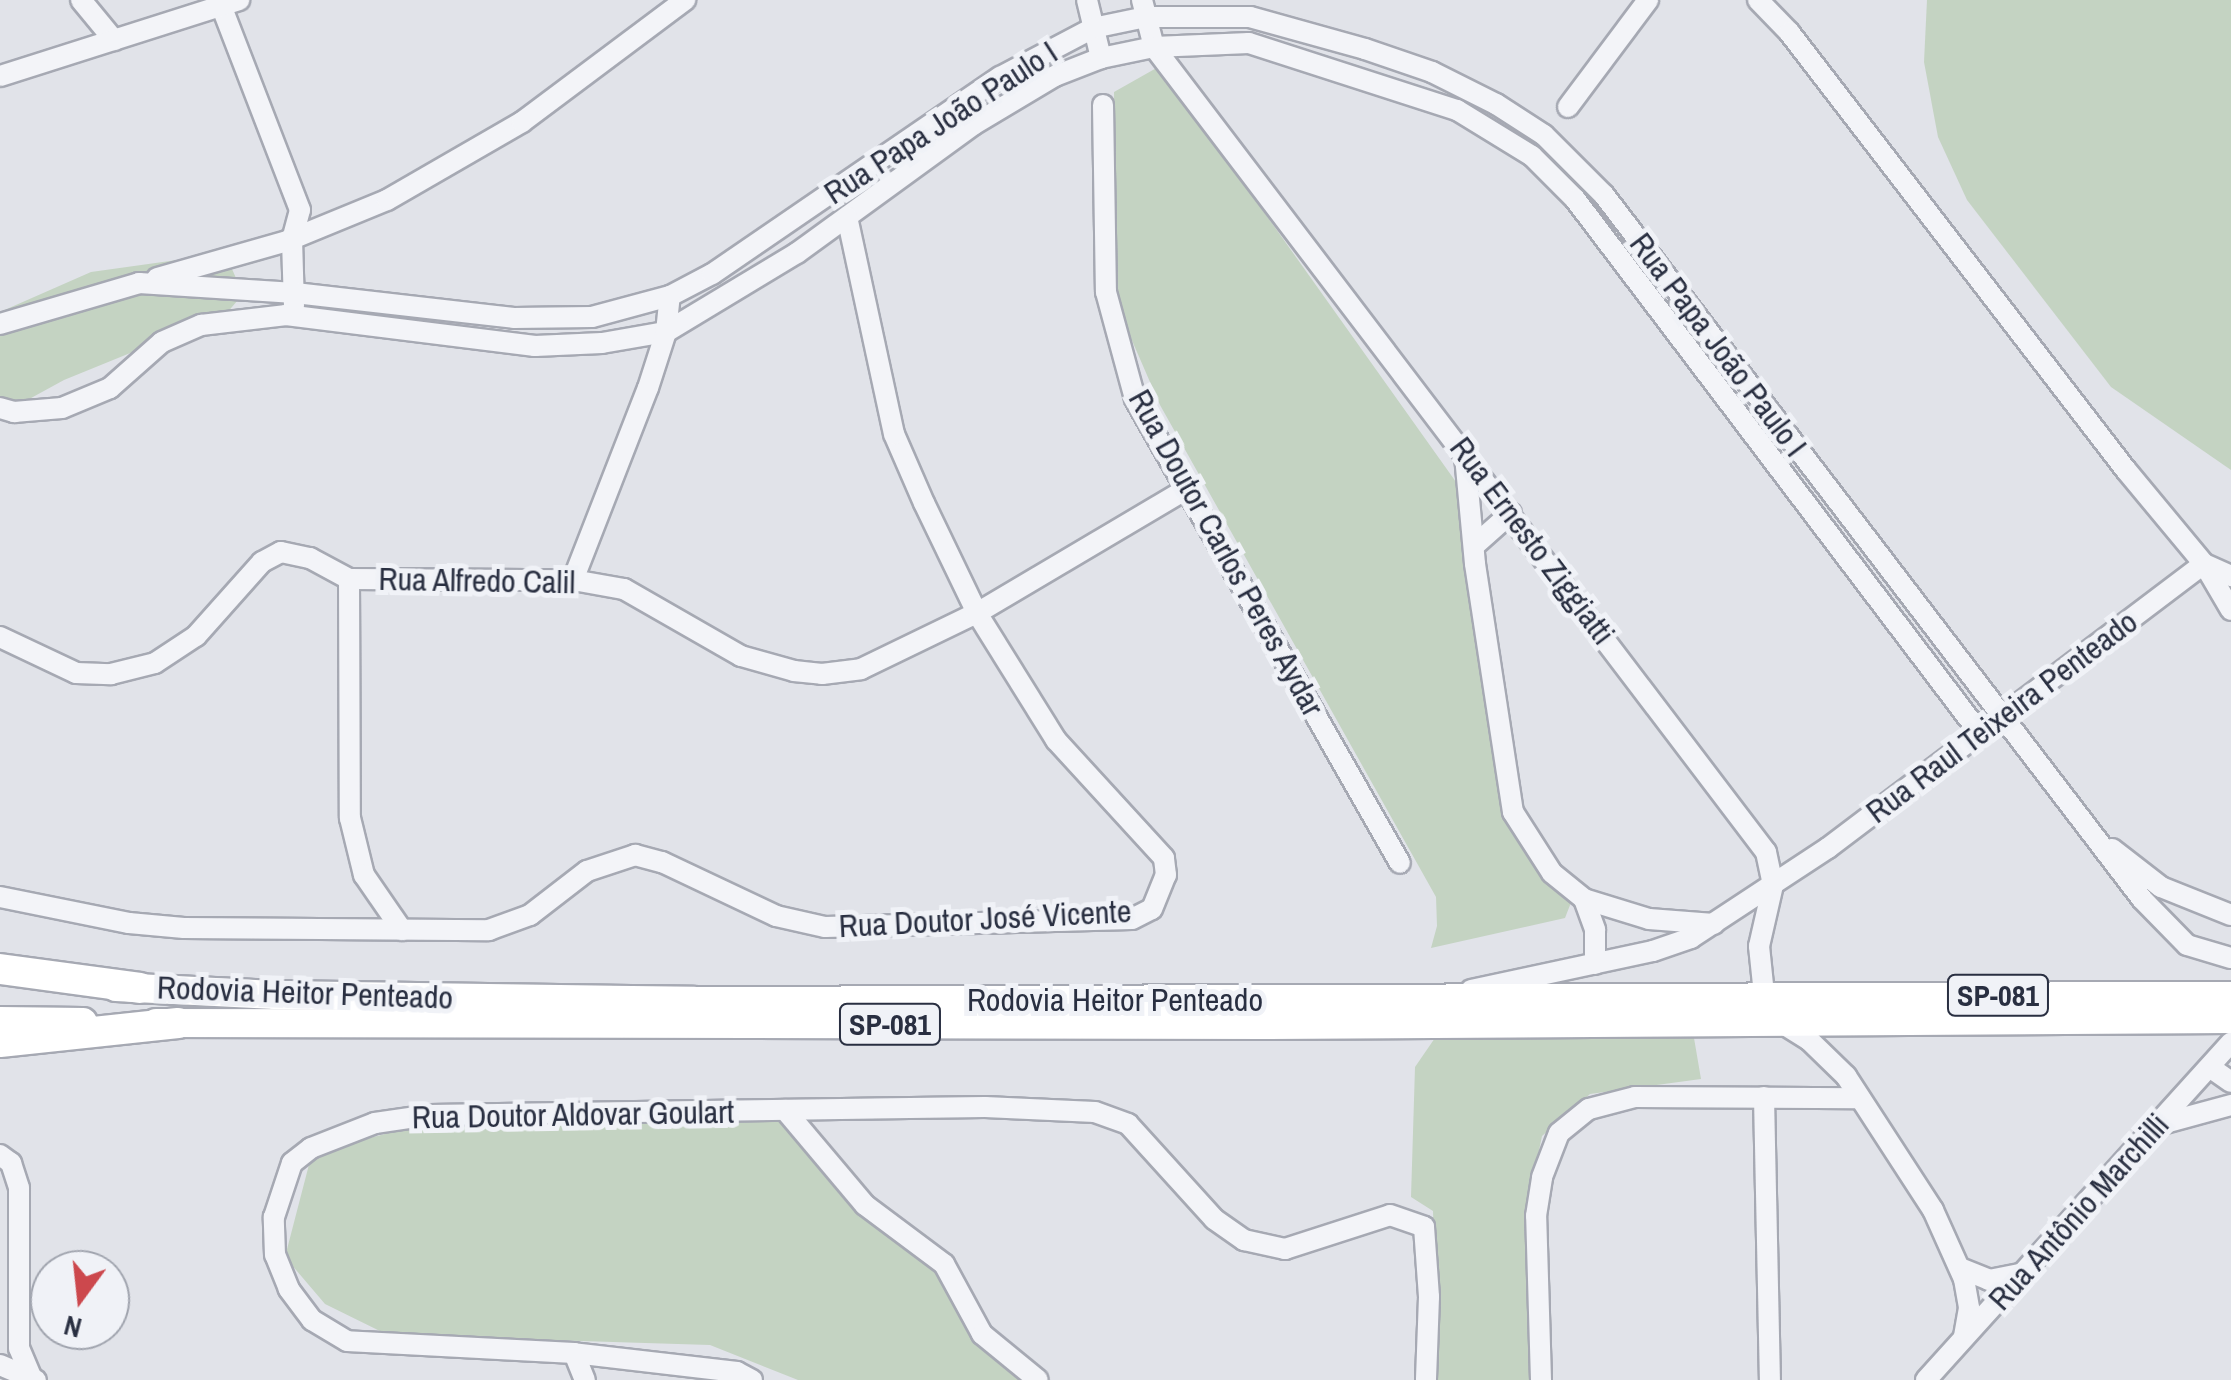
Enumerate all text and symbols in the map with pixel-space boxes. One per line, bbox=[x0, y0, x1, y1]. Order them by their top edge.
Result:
street label: Rua Papa João Paulo I bbox=[817, 33, 1065, 213]
street label: Rua Papa João Paulo I bbox=[1621, 226, 1815, 464]
street label: Rua Doutor Carlos Peres Aydar bbox=[1120, 383, 1332, 723]
street label: Rua Ernesto Ziggiatti bbox=[1442, 430, 1622, 652]
street label: Rua Alfredo Calil bbox=[378, 560, 576, 602]
street label: Rua Raul Teixeira Penteado bbox=[1859, 602, 2145, 832]
street label: Rua Doutor José Vicente bbox=[838, 892, 1132, 946]
street label: Rodovia Heitor Penteado bbox=[156, 969, 454, 1017]
road number: SP-081 bbox=[1946, 970, 2050, 1020]
street label: Rodovia Heitor Penteado bbox=[967, 981, 1263, 1019]
road number: SP-081 bbox=[838, 999, 942, 1049]
street label: Rua Doutor Aldovar Goulart bbox=[411, 1093, 735, 1137]
street label: Rua Antônio Marchilli bbox=[1980, 1105, 2178, 1319]
north arrow bbox=[30, 1250, 130, 1350]
text: N bbox=[60, 1307, 86, 1348]

